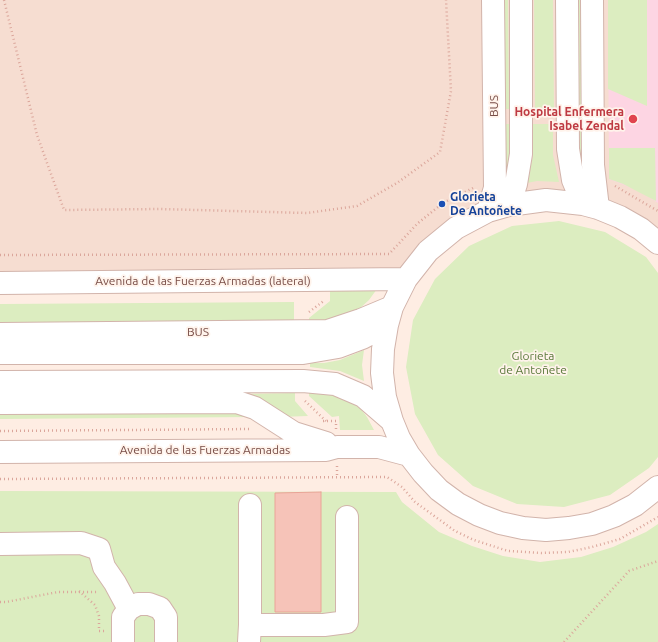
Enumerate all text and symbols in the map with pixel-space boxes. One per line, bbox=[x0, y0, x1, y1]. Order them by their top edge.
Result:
street label: BUS bbox=[487, 95, 501, 117]
place label: Hospital Enfermera Isabel Zendal bbox=[514, 105, 624, 133]
marker: Hospital Enfermera Isabel Zendal bbox=[627, 113, 639, 125]
place label: Glorieta De Antoñete bbox=[450, 190, 522, 218]
marker: Glorieta De Antoñete bbox=[437, 199, 447, 209]
street label: Avenida de las Fuerzas Armadas (lateral) bbox=[95, 274, 311, 288]
street label: BUS bbox=[187, 325, 209, 339]
park label: Glorieta de Antoñete bbox=[499, 349, 567, 377]
street label: Avenida de las Fuerzas Armadas bbox=[120, 443, 290, 457]

